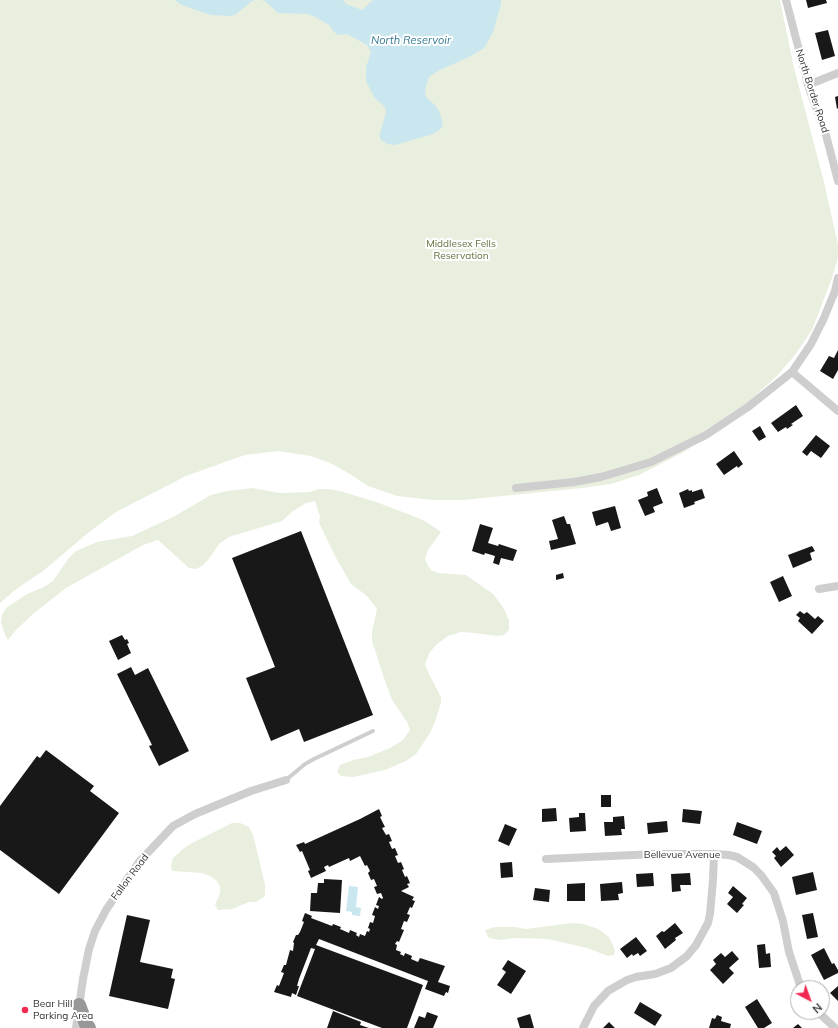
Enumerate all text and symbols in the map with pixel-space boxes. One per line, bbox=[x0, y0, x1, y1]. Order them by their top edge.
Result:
water label: North Reservoir bbox=[371, 34, 451, 48]
street label: North Border Road bbox=[793, 48, 831, 134]
park label: Middlesex Fells Reservation bbox=[426, 238, 496, 262]
street label: Bellevue Avenue bbox=[644, 849, 720, 861]
street label: Fallon Road bbox=[109, 851, 151, 903]
north arrow bbox=[790, 980, 830, 1020]
place label: Bear Hill Parking Area bbox=[33, 998, 93, 1022]
text: N bbox=[809, 1000, 825, 1016]
marker: Bear Hill Parking Area bbox=[20, 1005, 30, 1015]

